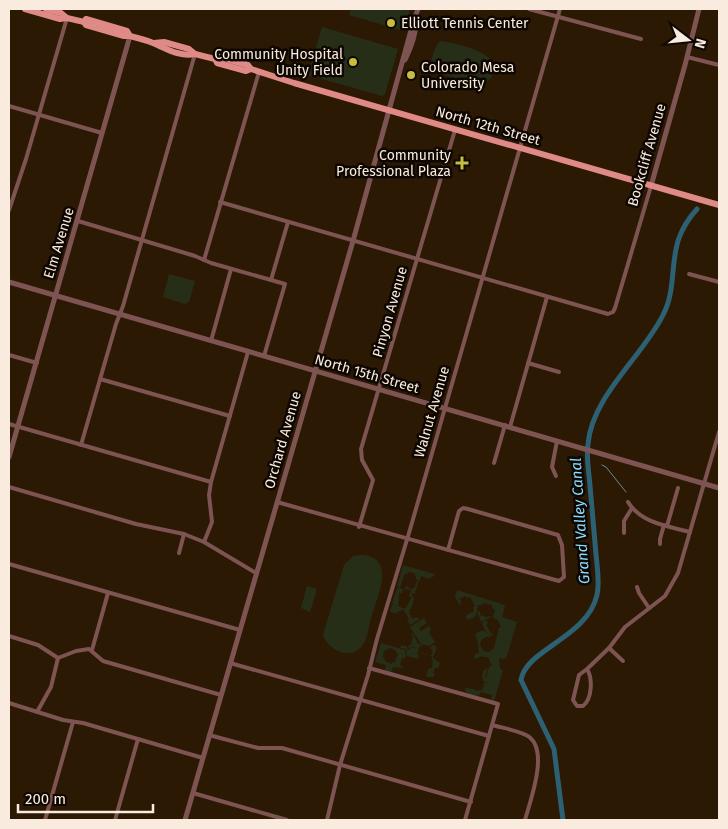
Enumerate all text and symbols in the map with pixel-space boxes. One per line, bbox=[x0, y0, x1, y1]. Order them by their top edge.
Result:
place label: Elliott Tennis Center bbox=[401, 15, 529, 32]
north arrow bbox=[663, 15, 713, 65]
marker: Elliott Tennis Center bbox=[385, 17, 397, 29]
text: N bbox=[691, 37, 709, 50]
place label: Community Hospital Unity Field bbox=[214, 46, 343, 79]
marker: Community Hospital Unity Field bbox=[347, 56, 359, 68]
place label: Colorado Mesa University bbox=[421, 59, 514, 92]
marker: Colorado Mesa University bbox=[405, 69, 417, 81]
street label: Bookcliff Avenue bbox=[624, 102, 670, 208]
street label: North 12th Street bbox=[434, 103, 543, 149]
place label: Community Professional Plaza bbox=[336, 147, 451, 180]
marker: Community Professional Plaza bbox=[455, 156, 469, 170]
street label: Elm Avenue bbox=[40, 205, 78, 281]
street label: Pinyon Avenue bbox=[369, 265, 411, 359]
street label: North 15th Street bbox=[313, 351, 422, 397]
street label: Walnut Avenue bbox=[411, 364, 453, 460]
street label: Orchard Avenue bbox=[261, 389, 305, 491]
water label: Grand Valley Canal bbox=[567, 457, 593, 585]
scale bar bbox=[18, 782, 152, 814]
text: 200 m bbox=[25, 790, 66, 808]

